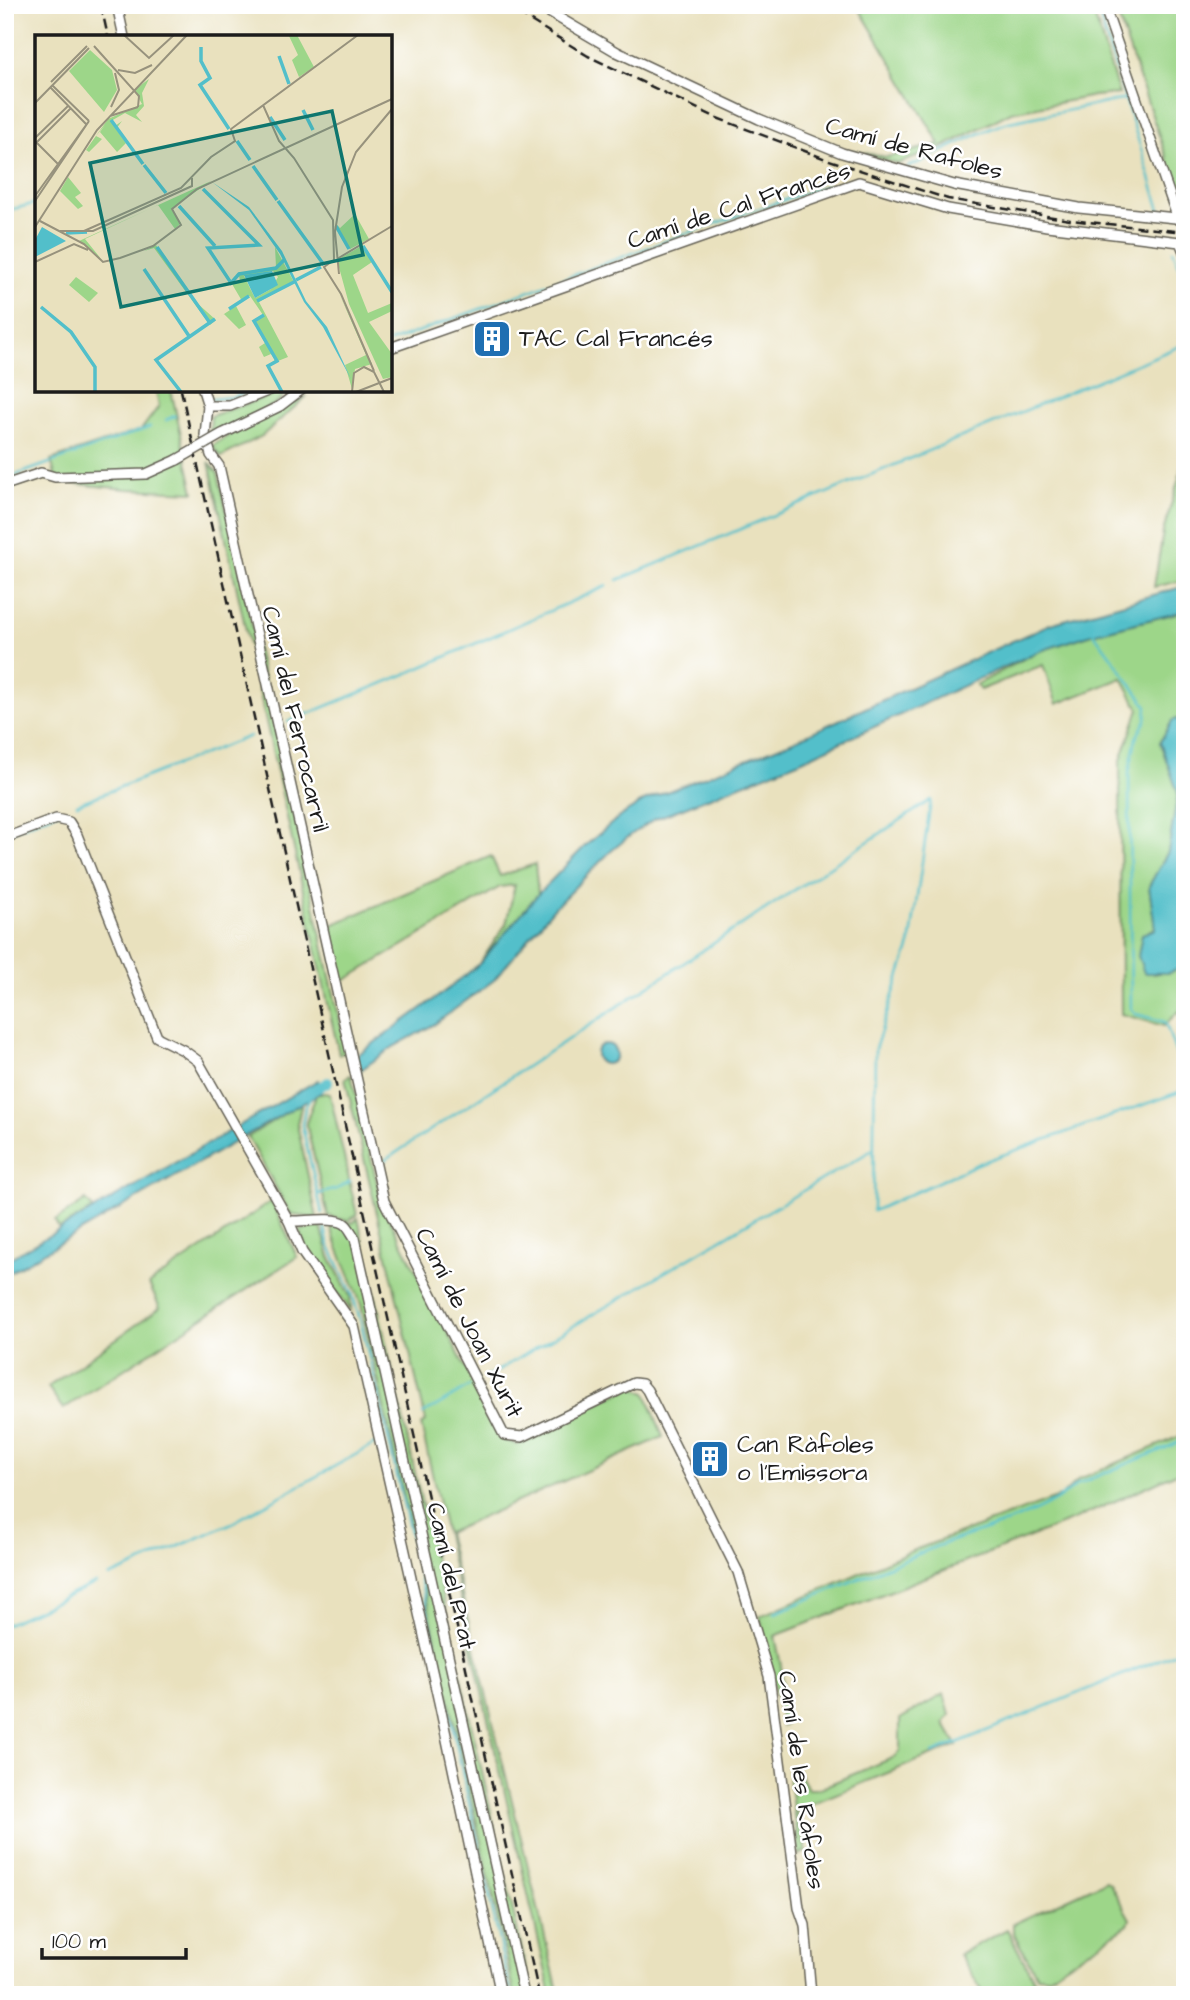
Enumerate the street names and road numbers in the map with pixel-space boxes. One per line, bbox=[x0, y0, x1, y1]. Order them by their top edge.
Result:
street label: Camí de Rafoles bbox=[822, 109, 1006, 189]
street label: Camí de Cal Francès bbox=[623, 154, 855, 258]
street label: Camí del Ferrocarril bbox=[252, 603, 338, 835]
street label: Camí de Joan Xurit bbox=[406, 1222, 532, 1424]
street label: Camí del Prat bbox=[418, 1499, 485, 1653]
street label: Camí de les Ràfoles bbox=[769, 1669, 833, 1891]

